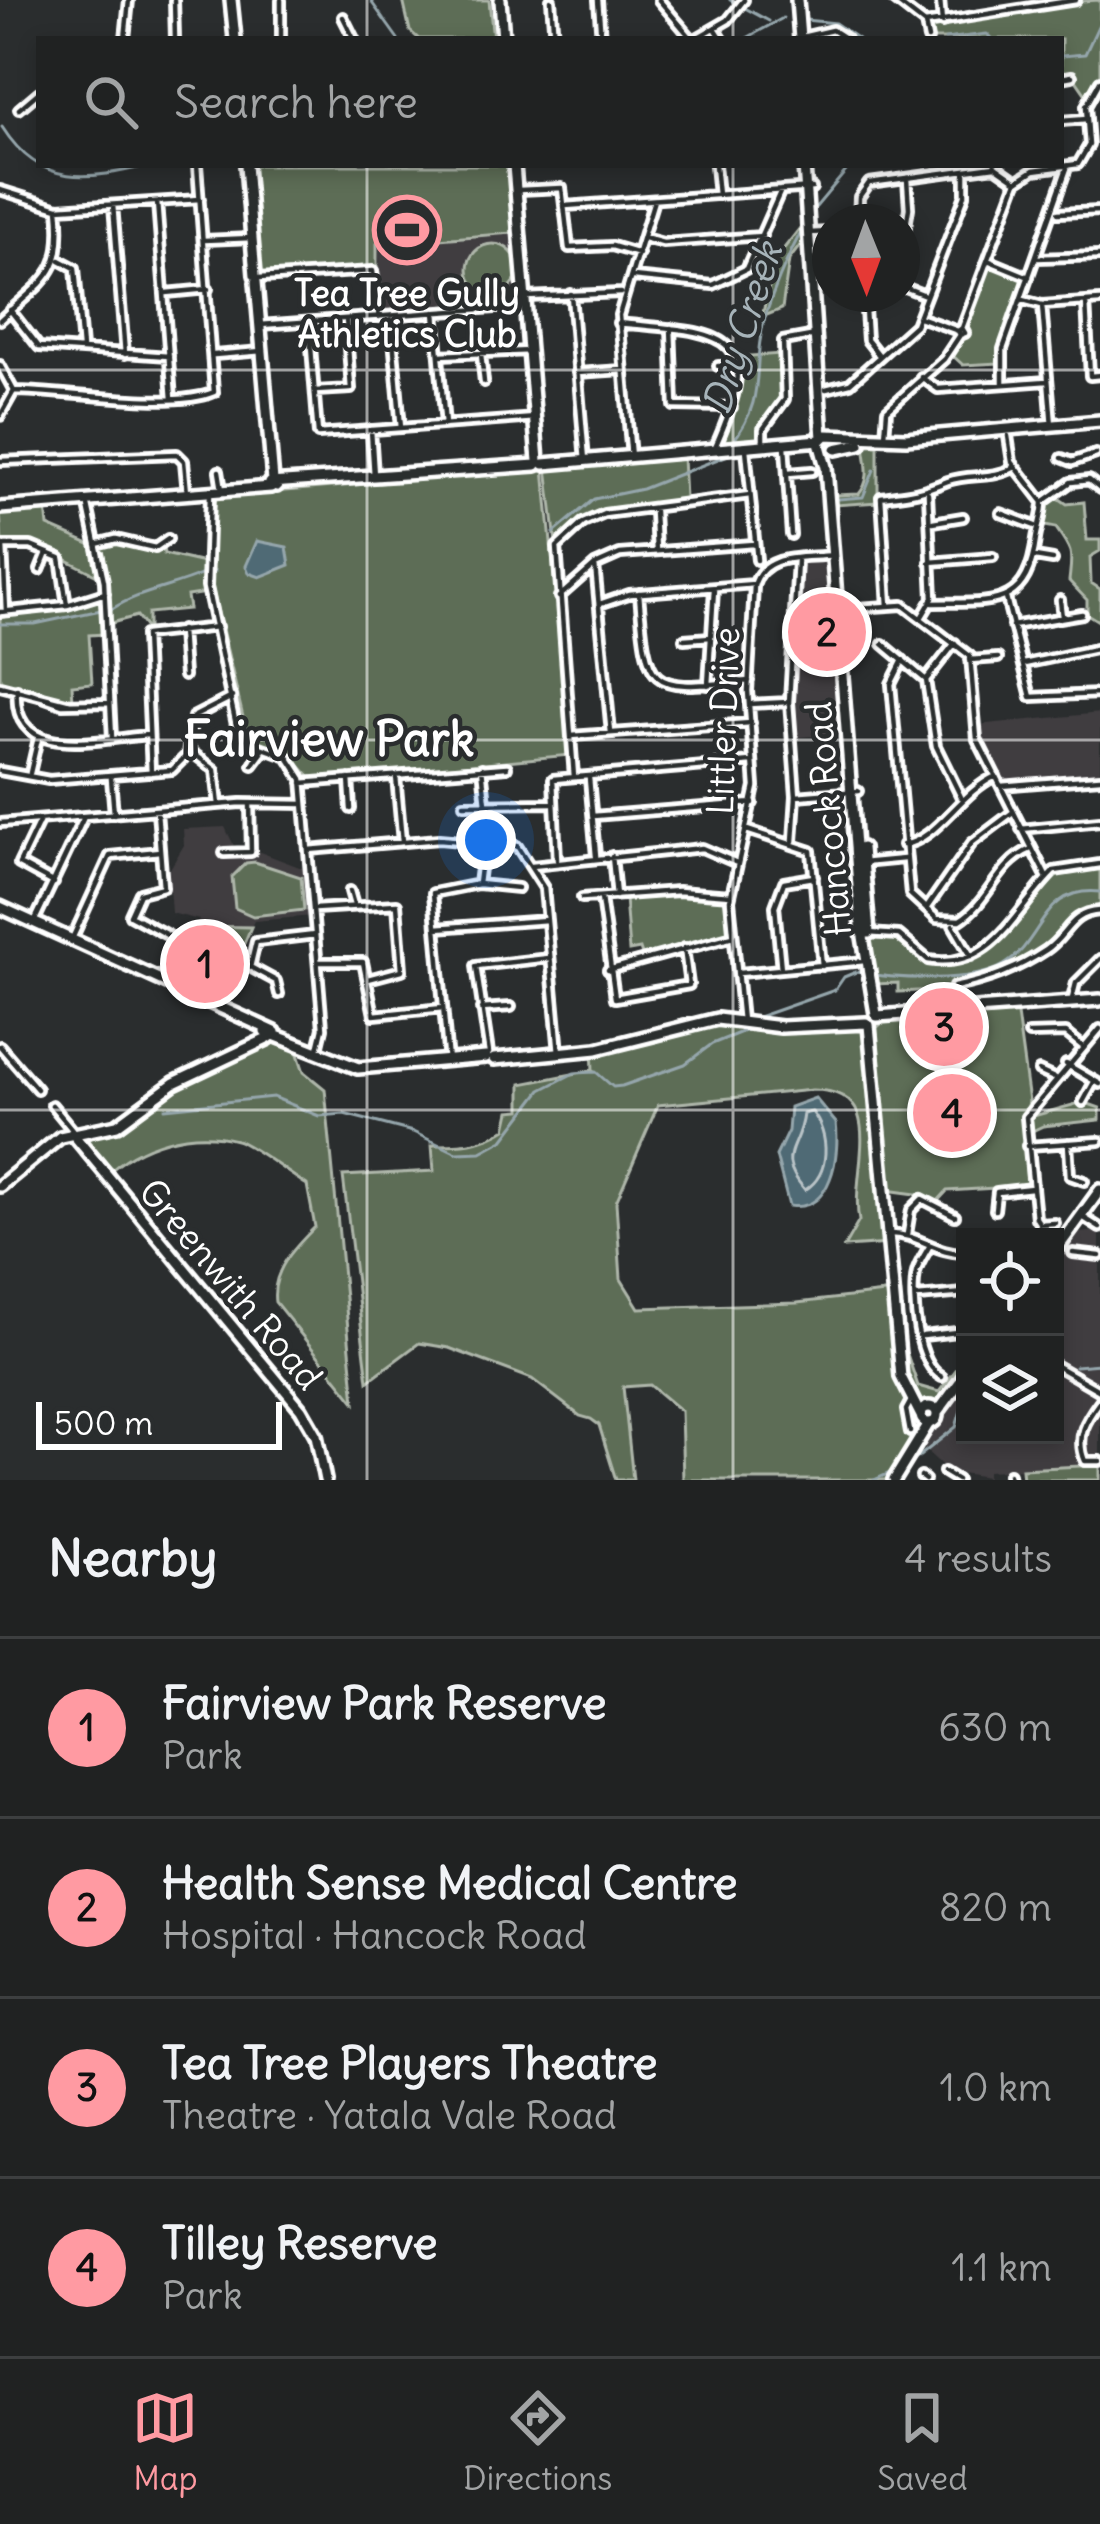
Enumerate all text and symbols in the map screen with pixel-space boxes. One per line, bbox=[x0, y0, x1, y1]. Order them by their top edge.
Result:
search box bbox=[36, 36, 1064, 168]
icon: search bbox=[78, 69, 144, 135]
text: Search here bbox=[174, 74, 418, 130]
sports icon: Tea Tree Gully Athletics Club bbox=[372, 195, 442, 265]
north arrow bbox=[812, 204, 920, 312]
water label: Dry Creek bbox=[692, 233, 794, 420]
place label: Tea Tree Gully Athletics Club bbox=[294, 271, 520, 357]
pin: 2 bbox=[788, 587, 866, 677]
street label: Littler Drive bbox=[698, 626, 749, 816]
street label: Hancock Road bbox=[796, 700, 861, 938]
district label: Fairview Park bbox=[184, 709, 474, 769]
your location bbox=[456, 810, 516, 870]
pin: 1 bbox=[166, 919, 244, 1009]
pin: 3 bbox=[905, 982, 983, 1072]
pin: 4 bbox=[913, 1068, 991, 1158]
street label: Greenwith Road bbox=[129, 1170, 332, 1399]
map controls bbox=[956, 1228, 1064, 1444]
button: locate bbox=[956, 1228, 1064, 1336]
button: layers bbox=[956, 1336, 1064, 1444]
scale bar bbox=[36, 1396, 282, 1449]
text: 500 m bbox=[54, 1402, 153, 1444]
text: Nearby bbox=[48, 1526, 217, 1590]
text: 4 results bbox=[904, 1534, 1052, 1583]
text: Fairview Park Reserve bbox=[162, 1675, 607, 1731]
text: 1 bbox=[79, 1703, 95, 1752]
text: 630 m bbox=[938, 1703, 1052, 1752]
text: Park bbox=[162, 1731, 243, 1780]
text: Health Sense Medical Centre bbox=[162, 1855, 737, 1911]
text: 2 bbox=[76, 1883, 98, 1932]
text: 820 m bbox=[939, 1883, 1052, 1932]
text: Hospital · Hancock Road bbox=[162, 1911, 587, 1960]
text: Tea Tree Players Theatre bbox=[162, 2035, 658, 2091]
text: 3 bbox=[76, 2063, 98, 2112]
text: 1.0 km bbox=[939, 2063, 1052, 2112]
text: Theatre · Yatala Vale Road bbox=[162, 2091, 617, 2140]
text: Tilley Reserve bbox=[162, 2215, 437, 2271]
text: 4 bbox=[76, 2243, 98, 2292]
text: 1.1 km bbox=[951, 2243, 1052, 2292]
text: Park bbox=[162, 2271, 243, 2320]
tab: Map bbox=[132, 2385, 198, 2499]
tab: Directions bbox=[463, 2385, 612, 2499]
tab: Saved bbox=[877, 2385, 968, 2499]

